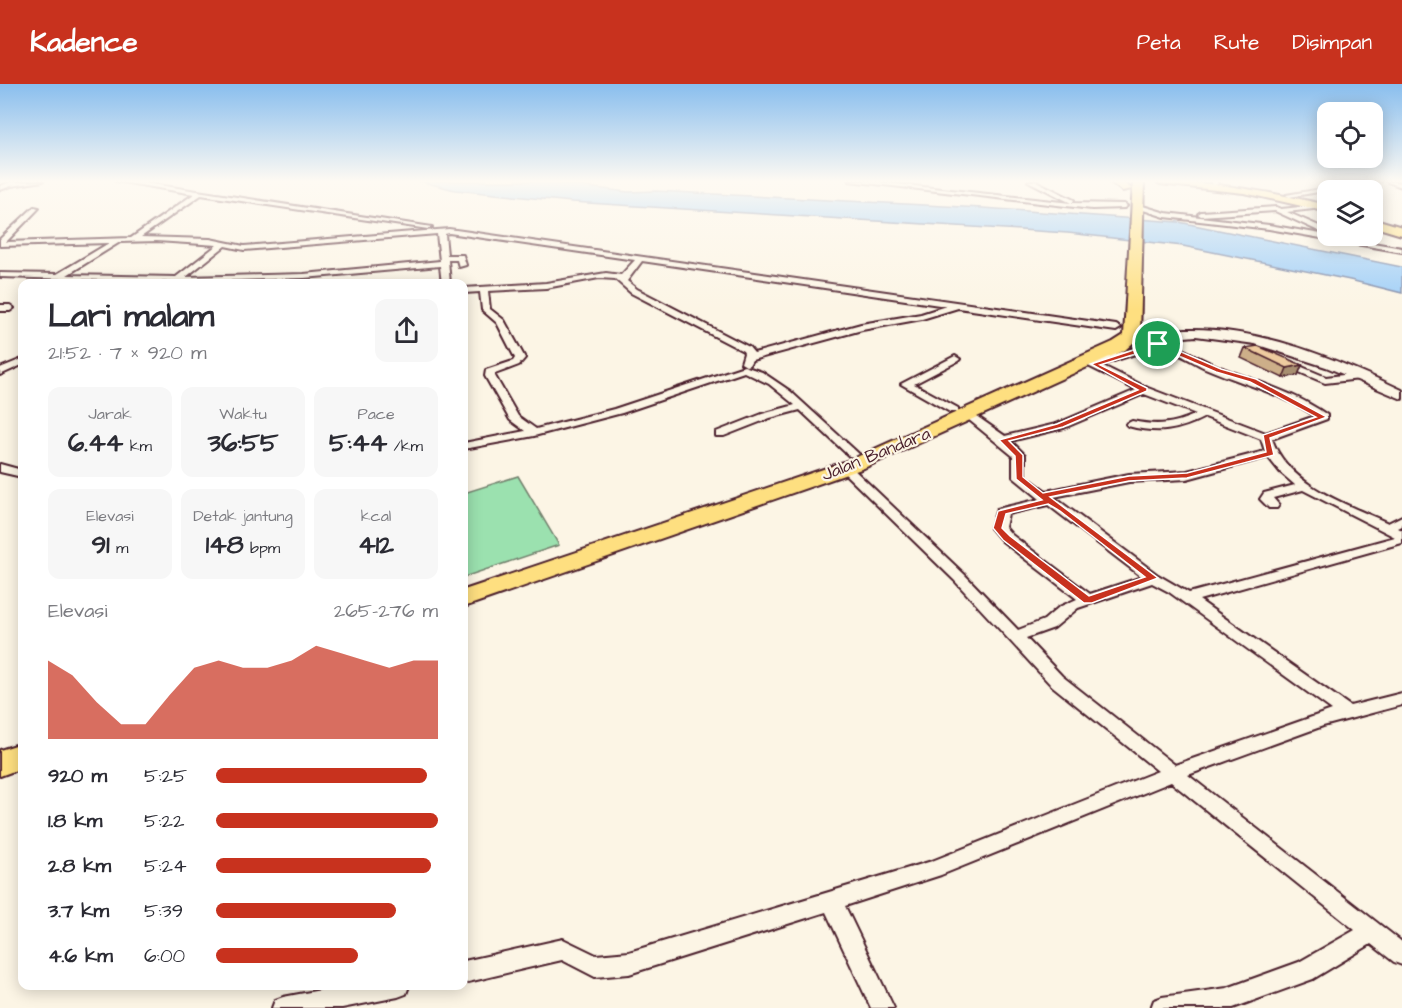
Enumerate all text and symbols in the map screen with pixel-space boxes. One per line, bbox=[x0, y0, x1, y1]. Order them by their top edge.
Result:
text: Kadence bbox=[30, 23, 138, 62]
text: Peta bbox=[1137, 28, 1181, 57]
text: Rute bbox=[1214, 28, 1259, 57]
text: Disimpan bbox=[1292, 28, 1372, 57]
map controls bbox=[1317, 102, 1383, 246]
button: locate bbox=[1317, 102, 1383, 168]
button: layers bbox=[1317, 180, 1383, 246]
text: Lari malam bbox=[48, 293, 214, 339]
button: share bbox=[375, 299, 438, 362]
pin bbox=[1132, 318, 1183, 369]
icon: arrive bbox=[1141, 327, 1174, 360]
text: 21:52 · 7 × 920 m bbox=[48, 339, 207, 367]
text: Jarak bbox=[88, 403, 132, 425]
text: Waktu bbox=[219, 403, 267, 425]
text: Pace bbox=[357, 403, 395, 425]
street label: Jalan Bandara bbox=[818, 421, 934, 487]
text: 6.44 bbox=[68, 425, 123, 461]
text: 36:55 bbox=[208, 425, 278, 461]
text: 5:44 bbox=[329, 425, 387, 461]
text: km bbox=[123, 435, 152, 457]
text: /km bbox=[387, 435, 423, 457]
text: Elevasi bbox=[86, 505, 134, 527]
text: Detak jantung bbox=[193, 505, 293, 527]
text: kcal bbox=[361, 505, 391, 527]
text: 91 bbox=[92, 527, 110, 563]
text: 148 bbox=[206, 527, 244, 563]
text: 412 bbox=[358, 527, 394, 563]
text: m bbox=[110, 537, 129, 559]
text: bpm bbox=[244, 537, 280, 559]
text: Elevasi bbox=[48, 597, 107, 625]
text: 265–276 m bbox=[334, 597, 438, 625]
text: 920 m bbox=[48, 762, 107, 790]
text: 5:25 bbox=[144, 762, 187, 790]
text: 1.8 km bbox=[48, 807, 102, 835]
text: 5:22 bbox=[144, 807, 184, 835]
text: 2.8 km bbox=[48, 852, 111, 880]
text: 5:24 bbox=[144, 852, 187, 880]
text: 3.7 km bbox=[48, 897, 109, 925]
text: 5:39 bbox=[144, 897, 183, 925]
text: 4.6 km bbox=[48, 942, 113, 970]
text: 6:00 bbox=[144, 942, 185, 970]

